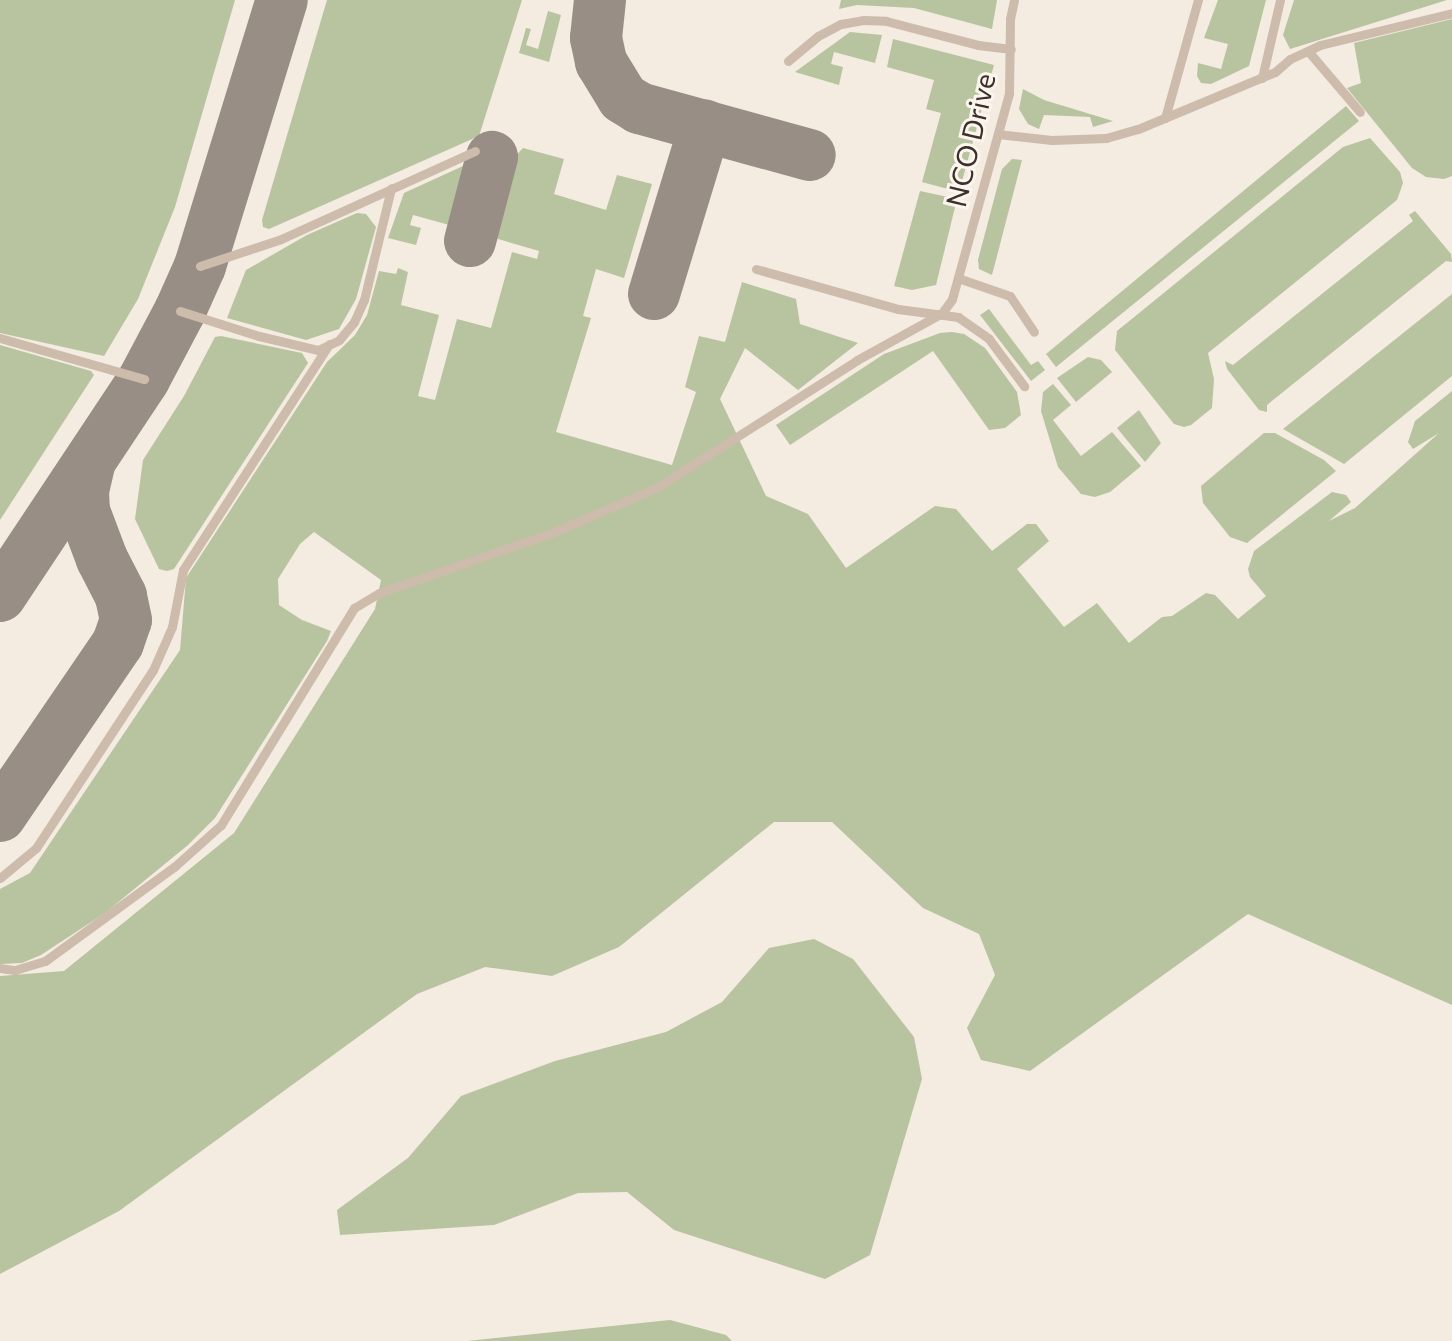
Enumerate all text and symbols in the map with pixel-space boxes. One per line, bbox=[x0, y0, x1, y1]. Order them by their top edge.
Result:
street label: NCO Drive bbox=[938, 70, 1002, 210]

